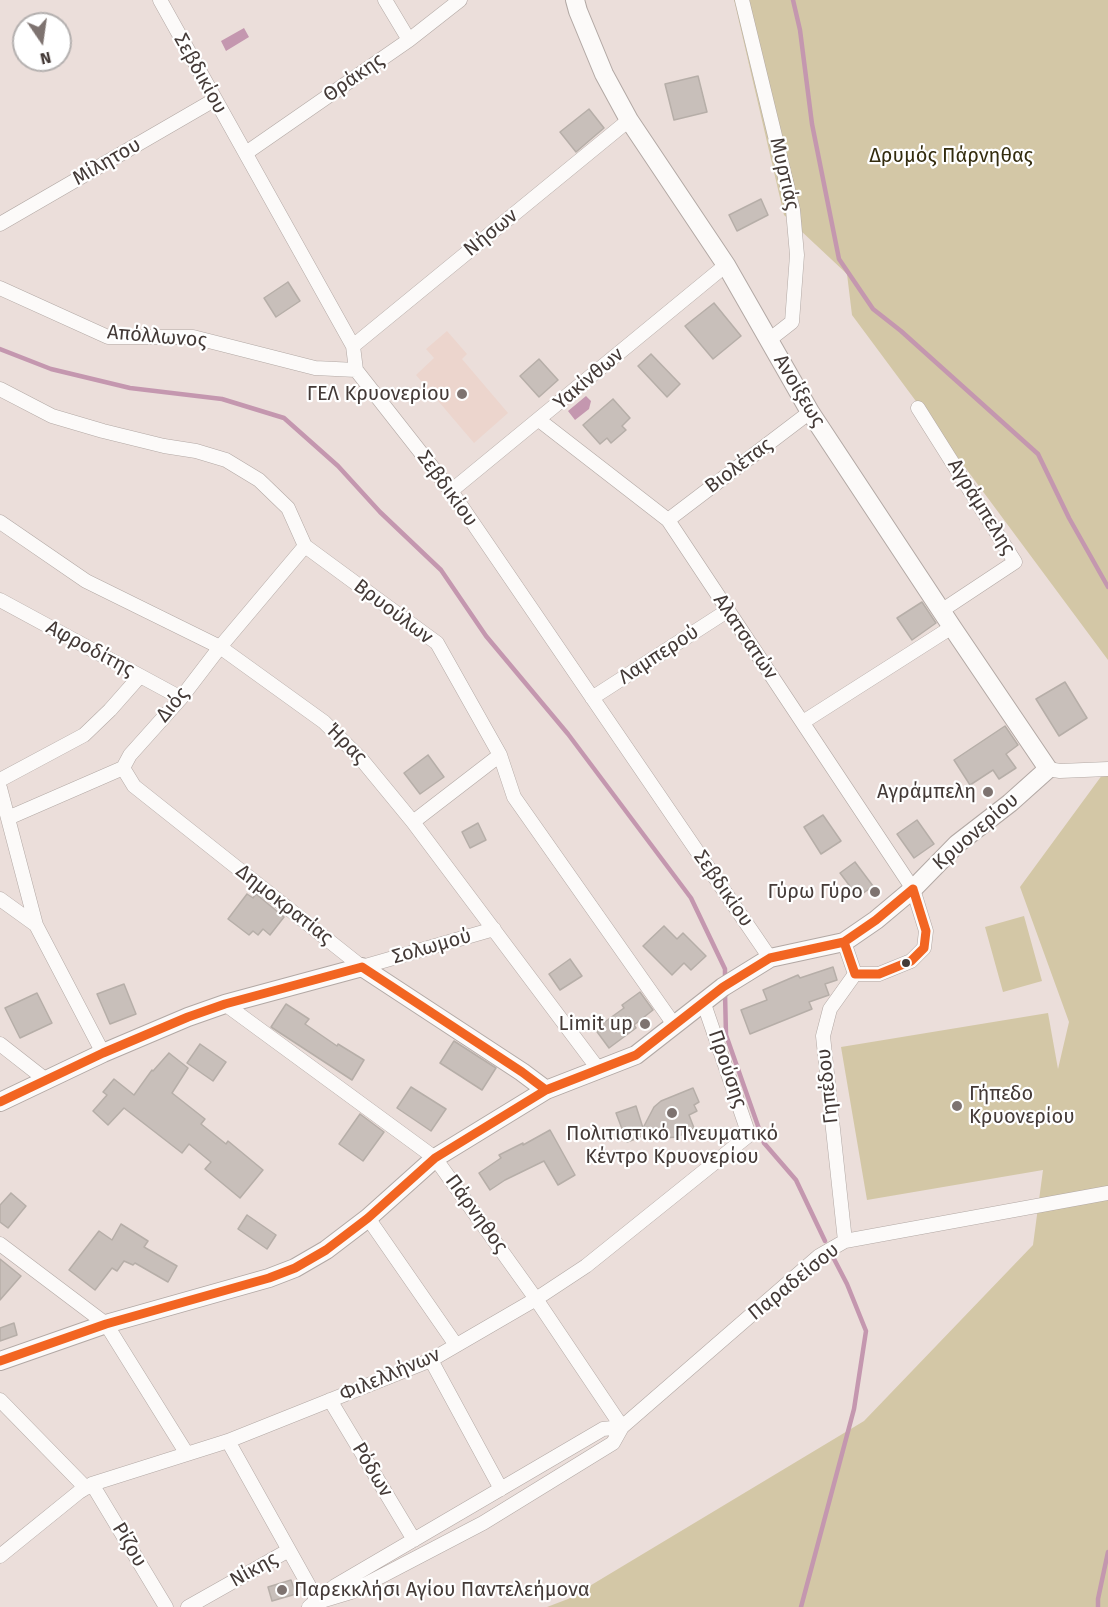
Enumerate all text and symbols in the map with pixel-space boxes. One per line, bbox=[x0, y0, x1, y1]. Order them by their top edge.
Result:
north arrow bbox=[12, 12, 72, 72]
street label: Σεβδικίου bbox=[168, 30, 232, 118]
text: N bbox=[38, 48, 53, 69]
street label: Θράκης bbox=[319, 48, 389, 108]
street label: Μίλητου bbox=[69, 133, 145, 191]
street label: Μυρτιάς bbox=[764, 135, 804, 213]
park label: Δρυμός Πάρνηθας bbox=[869, 144, 1033, 168]
street label: Νήσων bbox=[459, 204, 523, 262]
street label: Απόλλωνος bbox=[106, 321, 208, 353]
street label: Υακίνθων bbox=[549, 343, 629, 415]
street label: Ανοίξεως bbox=[768, 350, 830, 432]
place label: ΓΕΛ Κρυονερίου bbox=[307, 382, 450, 406]
marker: ΓΕΛ Κρυονερίου bbox=[455, 387, 469, 401]
street label: Βιολέτας bbox=[701, 433, 777, 499]
street label: Σεβδικίου bbox=[411, 446, 483, 532]
street label: Αγράμπελης bbox=[942, 455, 1020, 559]
street label: Βρυούλων bbox=[349, 574, 437, 650]
street label: Αλατσατών bbox=[708, 590, 782, 684]
street label: Αφροδίτης bbox=[42, 616, 138, 682]
street label: Λαμπερού bbox=[614, 620, 704, 690]
street label: Διός bbox=[151, 683, 195, 727]
street label: Ήρας bbox=[321, 719, 371, 769]
place label: Αγράμπελη bbox=[877, 780, 976, 804]
marker: Αγράμπελη bbox=[981, 785, 995, 799]
street label: Κρυονερίου bbox=[928, 788, 1024, 876]
street label: Σεβδικίου bbox=[688, 846, 758, 932]
street label: Δημοκρατίας bbox=[231, 860, 337, 950]
place label: Γύρω Γύρο bbox=[768, 880, 863, 904]
marker: Γύρω Γύρο bbox=[868, 885, 882, 899]
street label: Σολωμού bbox=[390, 924, 474, 970]
unlabelled marker bbox=[900, 957, 912, 969]
place label: Limit up bbox=[559, 1012, 633, 1036]
marker: Limit up bbox=[638, 1017, 652, 1031]
street label: Προύσης bbox=[702, 1027, 752, 1111]
street label: Γηπέδου bbox=[812, 1047, 844, 1125]
place label: Γήπεδο Κρυονερίου bbox=[969, 1082, 1075, 1129]
marker: Γήπεδο Κρυονερίου bbox=[950, 1099, 964, 1113]
marker: Πολιτιστικό Πνευματικό Κέντρο Κρυονερίου bbox=[665, 1106, 679, 1120]
place label: Πολιτιστικό Πνευματικό Κέντρο Κρυονερίου bbox=[566, 1122, 778, 1169]
street label: Πάρνηθος bbox=[440, 1170, 512, 1258]
street label: Παραδείσου bbox=[744, 1238, 844, 1326]
street label: Φιλελλήνων bbox=[336, 1343, 444, 1407]
street label: Ρόδων bbox=[346, 1438, 398, 1502]
street label: Ρίζου bbox=[106, 1518, 152, 1572]
street label: Νίκης bbox=[226, 1547, 282, 1593]
place label: Παρεκκλήσι Αγίου Παντελεήμονα bbox=[294, 1578, 590, 1602]
marker: Παρεκκλήσι Αγίου Παντελεήμονα bbox=[275, 1583, 289, 1597]

